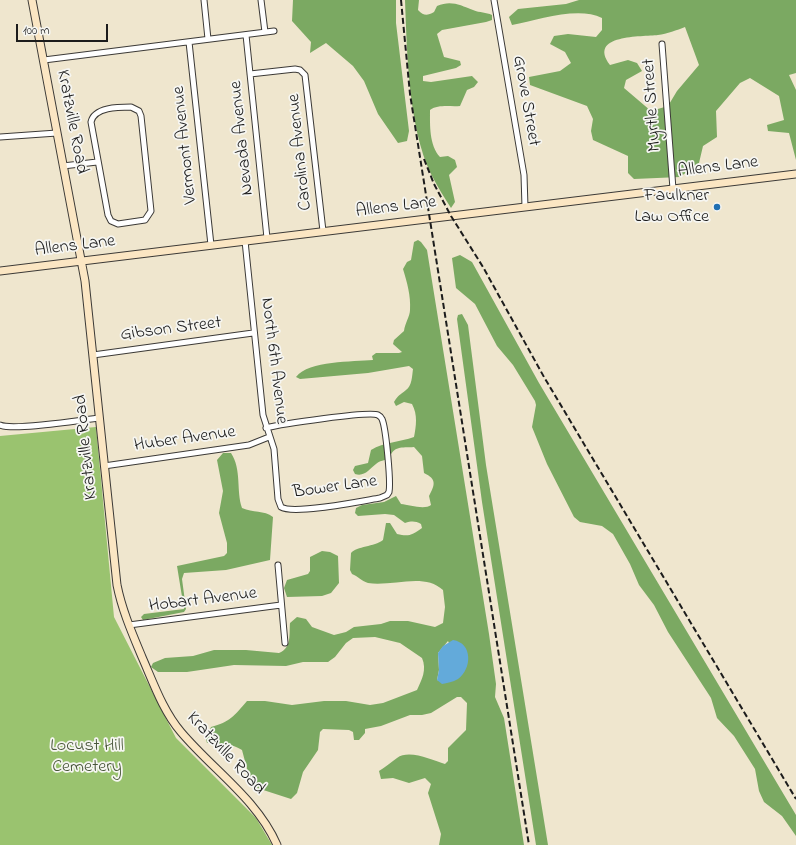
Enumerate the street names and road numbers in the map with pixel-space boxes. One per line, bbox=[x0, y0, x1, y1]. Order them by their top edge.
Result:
street label: Grove Street bbox=[506, 54, 544, 148]
street label: Myrtle Street bbox=[639, 58, 667, 152]
street label: Kratzville Road bbox=[50, 68, 92, 176]
street label: Nevada Avenue bbox=[226, 80, 260, 196]
street label: Vermont Avenue bbox=[169, 85, 203, 205]
street label: Carolina Avenue bbox=[284, 93, 318, 211]
street label: Allens Lane bbox=[676, 152, 760, 184]
street label: Allens Lane bbox=[354, 192, 438, 224]
street label: Allens Lane bbox=[33, 231, 117, 263]
street label: North 6th Avenue bbox=[255, 297, 291, 425]
street label: Gibson Street bbox=[119, 313, 223, 347]
street label: Kratzville Road bbox=[71, 393, 103, 501]
street label: Huber Avenue bbox=[133, 422, 237, 458]
street label: Bower Lane bbox=[292, 471, 378, 505]
street label: Hobart Avenue bbox=[148, 584, 258, 618]
street label: Kratzville Road bbox=[181, 708, 269, 800]

